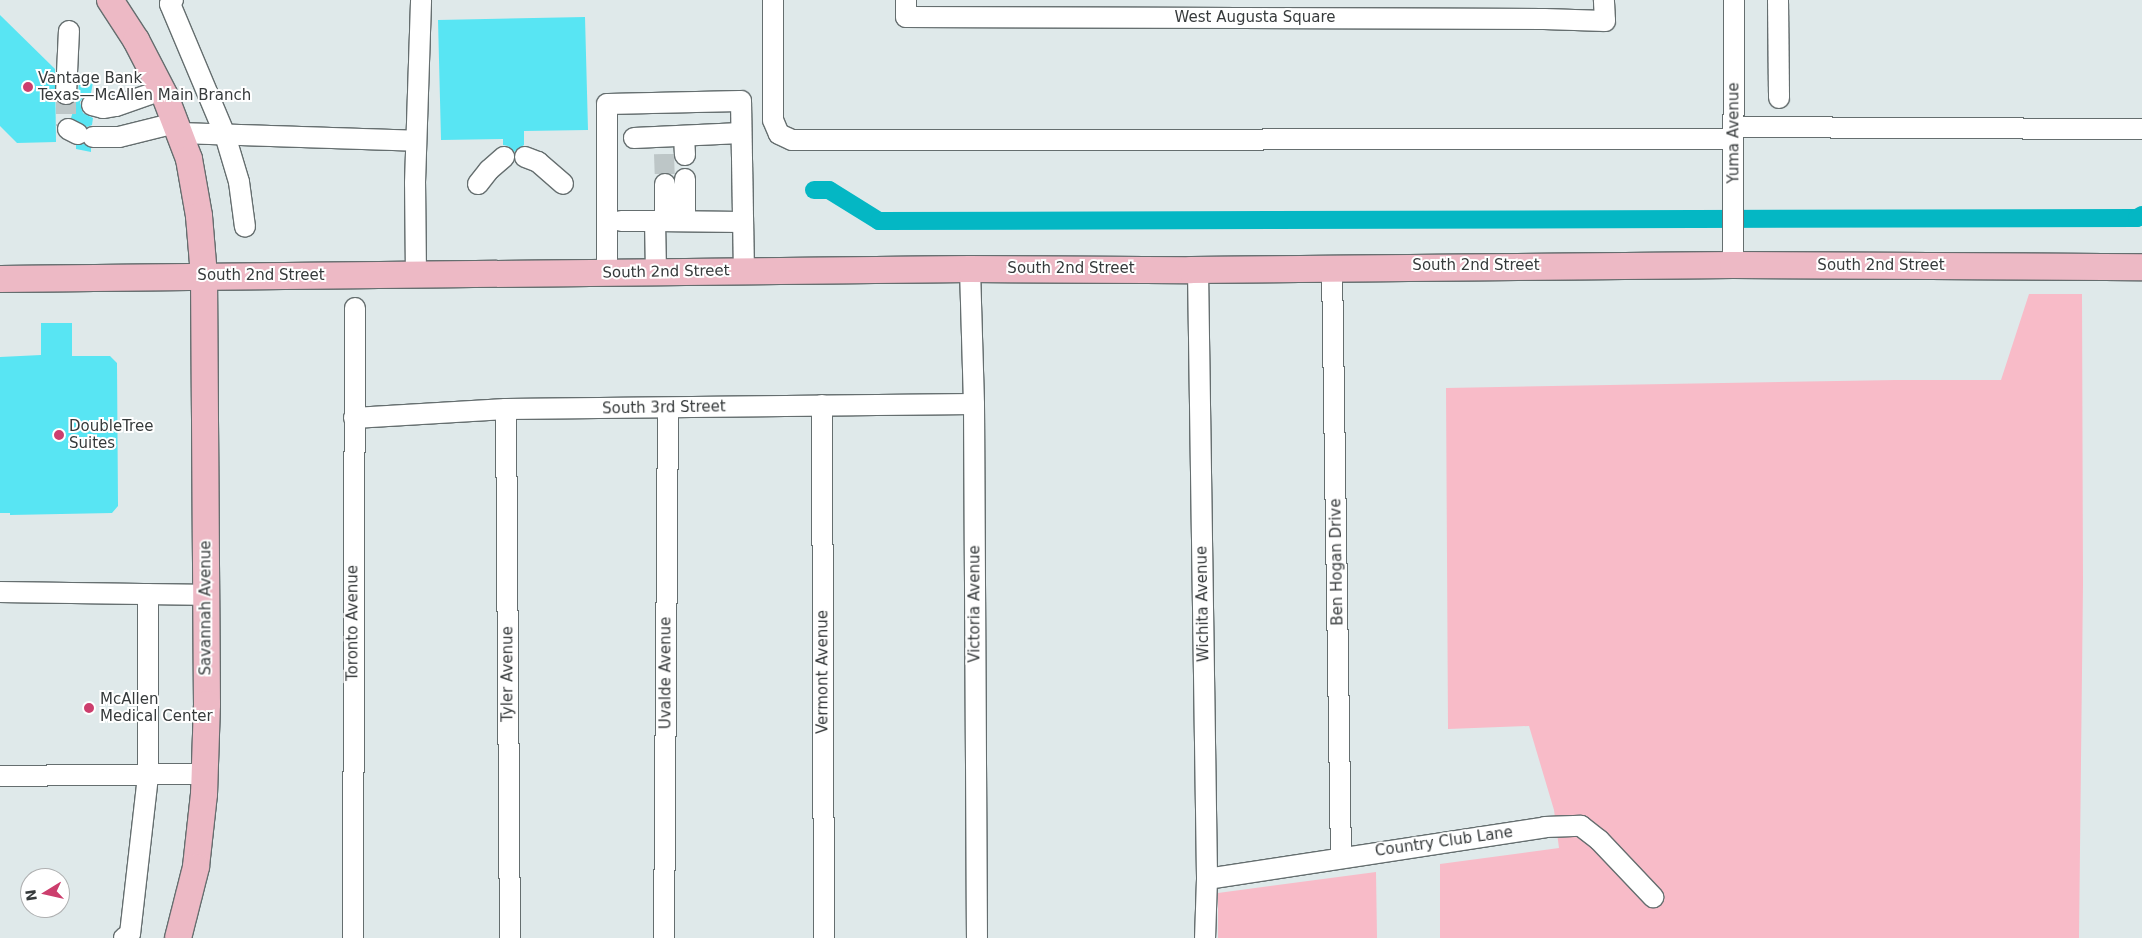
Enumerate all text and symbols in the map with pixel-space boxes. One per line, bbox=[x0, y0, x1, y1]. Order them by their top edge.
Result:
street label: West Augusta Square bbox=[1175, 9, 1335, 27]
place label: Vantage Bank Texas—McAllen Main Branch bbox=[38, 69, 251, 104]
marker: Vantage Bank Texas—McAllen Main Branch bbox=[22, 81, 34, 93]
street label: Yuma Avenue bbox=[1725, 82, 1743, 184]
street label: South 2nd Street bbox=[1412, 257, 1540, 275]
street label: South 2nd Street bbox=[1817, 257, 1945, 275]
street label: South 2nd Street bbox=[1007, 260, 1135, 278]
street label: South 2nd Street bbox=[602, 262, 730, 282]
street label: South 2nd Street bbox=[197, 267, 325, 285]
street label: South 3rd Street bbox=[602, 398, 726, 418]
place label: DoubleTree Suites bbox=[69, 417, 153, 452]
marker: DoubleTree Suites bbox=[53, 429, 65, 441]
street label: Ben Hogan Drive bbox=[1327, 498, 1347, 626]
street label: Savannah Avenue bbox=[197, 541, 215, 675]
street label: Victoria Avenue bbox=[966, 545, 984, 663]
street label: Wichita Avenue bbox=[1193, 546, 1213, 662]
street label: Toronto Avenue bbox=[344, 565, 362, 681]
street label: Vermont Avenue bbox=[814, 610, 832, 734]
street label: Uvalde Avenue bbox=[657, 617, 675, 729]
street label: Tyler Avenue bbox=[499, 626, 517, 722]
place label: McAllen Medical Center bbox=[100, 690, 213, 725]
marker: McAllen Medical Center bbox=[82, 701, 96, 715]
street label: Country Club Lane bbox=[1374, 823, 1514, 861]
north arrow bbox=[20, 868, 70, 918]
text: N bbox=[22, 888, 40, 902]

